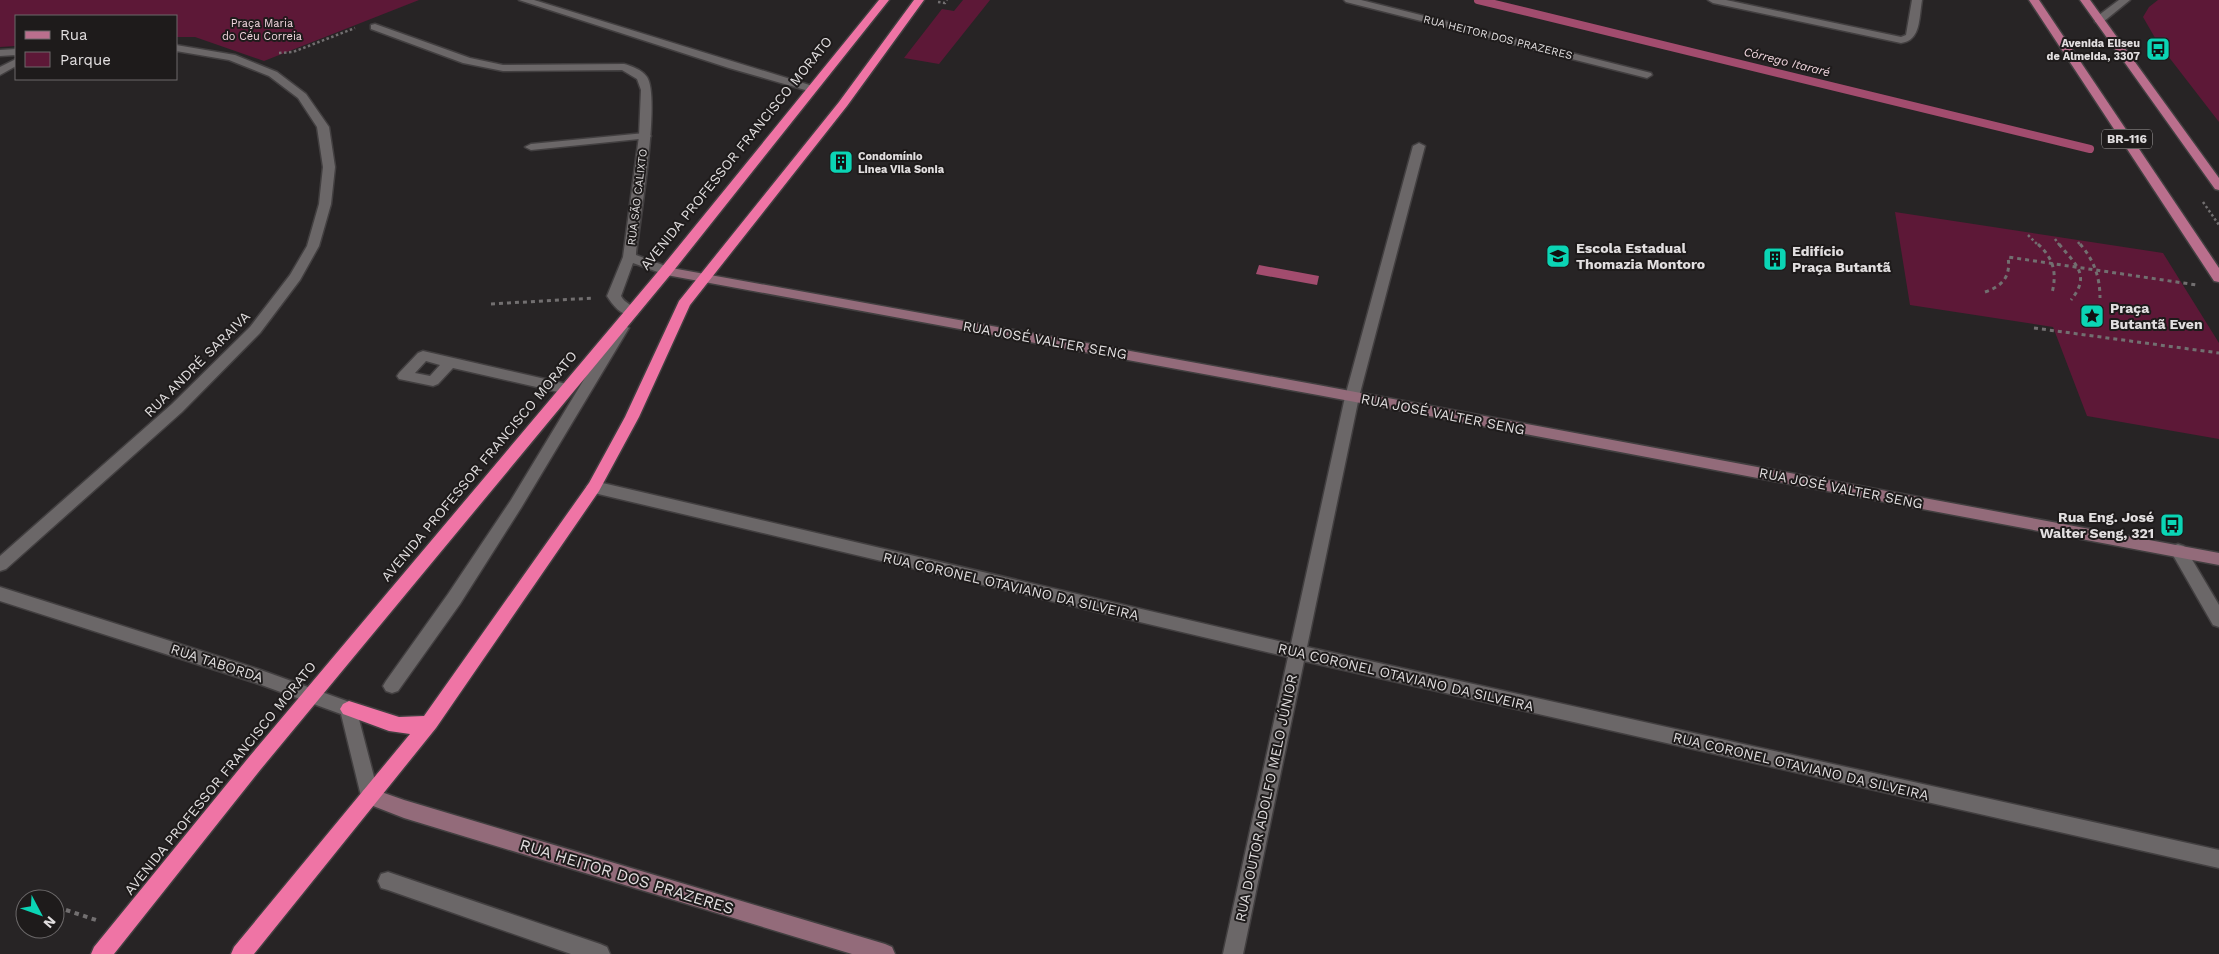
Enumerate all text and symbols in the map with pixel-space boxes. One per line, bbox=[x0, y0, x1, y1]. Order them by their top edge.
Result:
street label: RUA HEITOR DOS PRAZERES bbox=[1422, 13, 1574, 62]
legend bbox=[15, 15, 178, 80]
park label: Praça Maria do Céu Correia bbox=[222, 17, 302, 43]
text: Rua bbox=[60, 26, 88, 44]
street label: AVENIDA PROFESSOR FRANCISCO MORATO bbox=[637, 33, 835, 273]
bus stop icon: Avenida Eliseu de Almeida, 3307 bbox=[2145, 36, 2171, 62]
place label: Avenida Eliseu de Almeida, 3307 bbox=[2047, 37, 2140, 63]
water label: Córrego Itararé bbox=[1742, 44, 1832, 80]
text: Parque bbox=[60, 51, 111, 69]
road number: BR-116 bbox=[2102, 130, 2152, 148]
street label: RUA SÃO CALIXTO bbox=[625, 148, 650, 246]
building icon: Condomínio Linea Vila Sonia bbox=[828, 149, 854, 175]
place label: Condomínio Linea Vila Sonia bbox=[858, 150, 945, 176]
place label: Escola Estadual Thomazia Montoro bbox=[1576, 240, 1705, 272]
school or university icon: Escola Estadual Thomazia Montoro bbox=[1545, 243, 1571, 269]
place label: Edifício Praça Butantã bbox=[1792, 243, 1892, 275]
building icon: Edifício Praça Butantã bbox=[1762, 246, 1788, 272]
place label: Praça Butantã Even bbox=[2110, 300, 2203, 332]
place icon: Praça Butantã Even bbox=[2079, 303, 2105, 329]
street label: RUA ANDRÉ SARAIVA bbox=[141, 308, 253, 420]
street label: RUA JOSÉ VALTER SENG bbox=[962, 318, 1128, 362]
street label: AVENIDA PROFESSOR FRANCISCO MORATO bbox=[378, 348, 580, 584]
street label: RUA JOSÉ VALTER SENG bbox=[1360, 390, 1526, 438]
street label: RUA JOSÉ VALTER SENG bbox=[1758, 464, 1924, 512]
place label: Rua Eng. José Walter Seng, 321 bbox=[2040, 509, 2154, 541]
bus stop icon: Rua Eng. José Walter Seng, 321 bbox=[2159, 512, 2185, 538]
street label: RUA CORONEL OTAVIANO DA SILVEIRA bbox=[882, 549, 1140, 623]
street label: RUA CORONEL OTAVIANO DA SILVEIRA bbox=[1277, 640, 1535, 714]
street label: RUA TABORDA bbox=[169, 641, 265, 685]
street label: AVENIDA PROFESSOR FRANCISCO MORATO bbox=[121, 658, 319, 898]
street label: RUA DOUTOR ADOLFO MELO JÚNIOR bbox=[1232, 673, 1300, 923]
street label: RUA CORONEL OTAVIANO DA SILVEIRA bbox=[1672, 729, 1930, 803]
street label: RUA HEITOR DOS PRAZERES bbox=[518, 835, 736, 918]
north arrow bbox=[15, 889, 65, 939]
text: N bbox=[40, 913, 59, 932]

